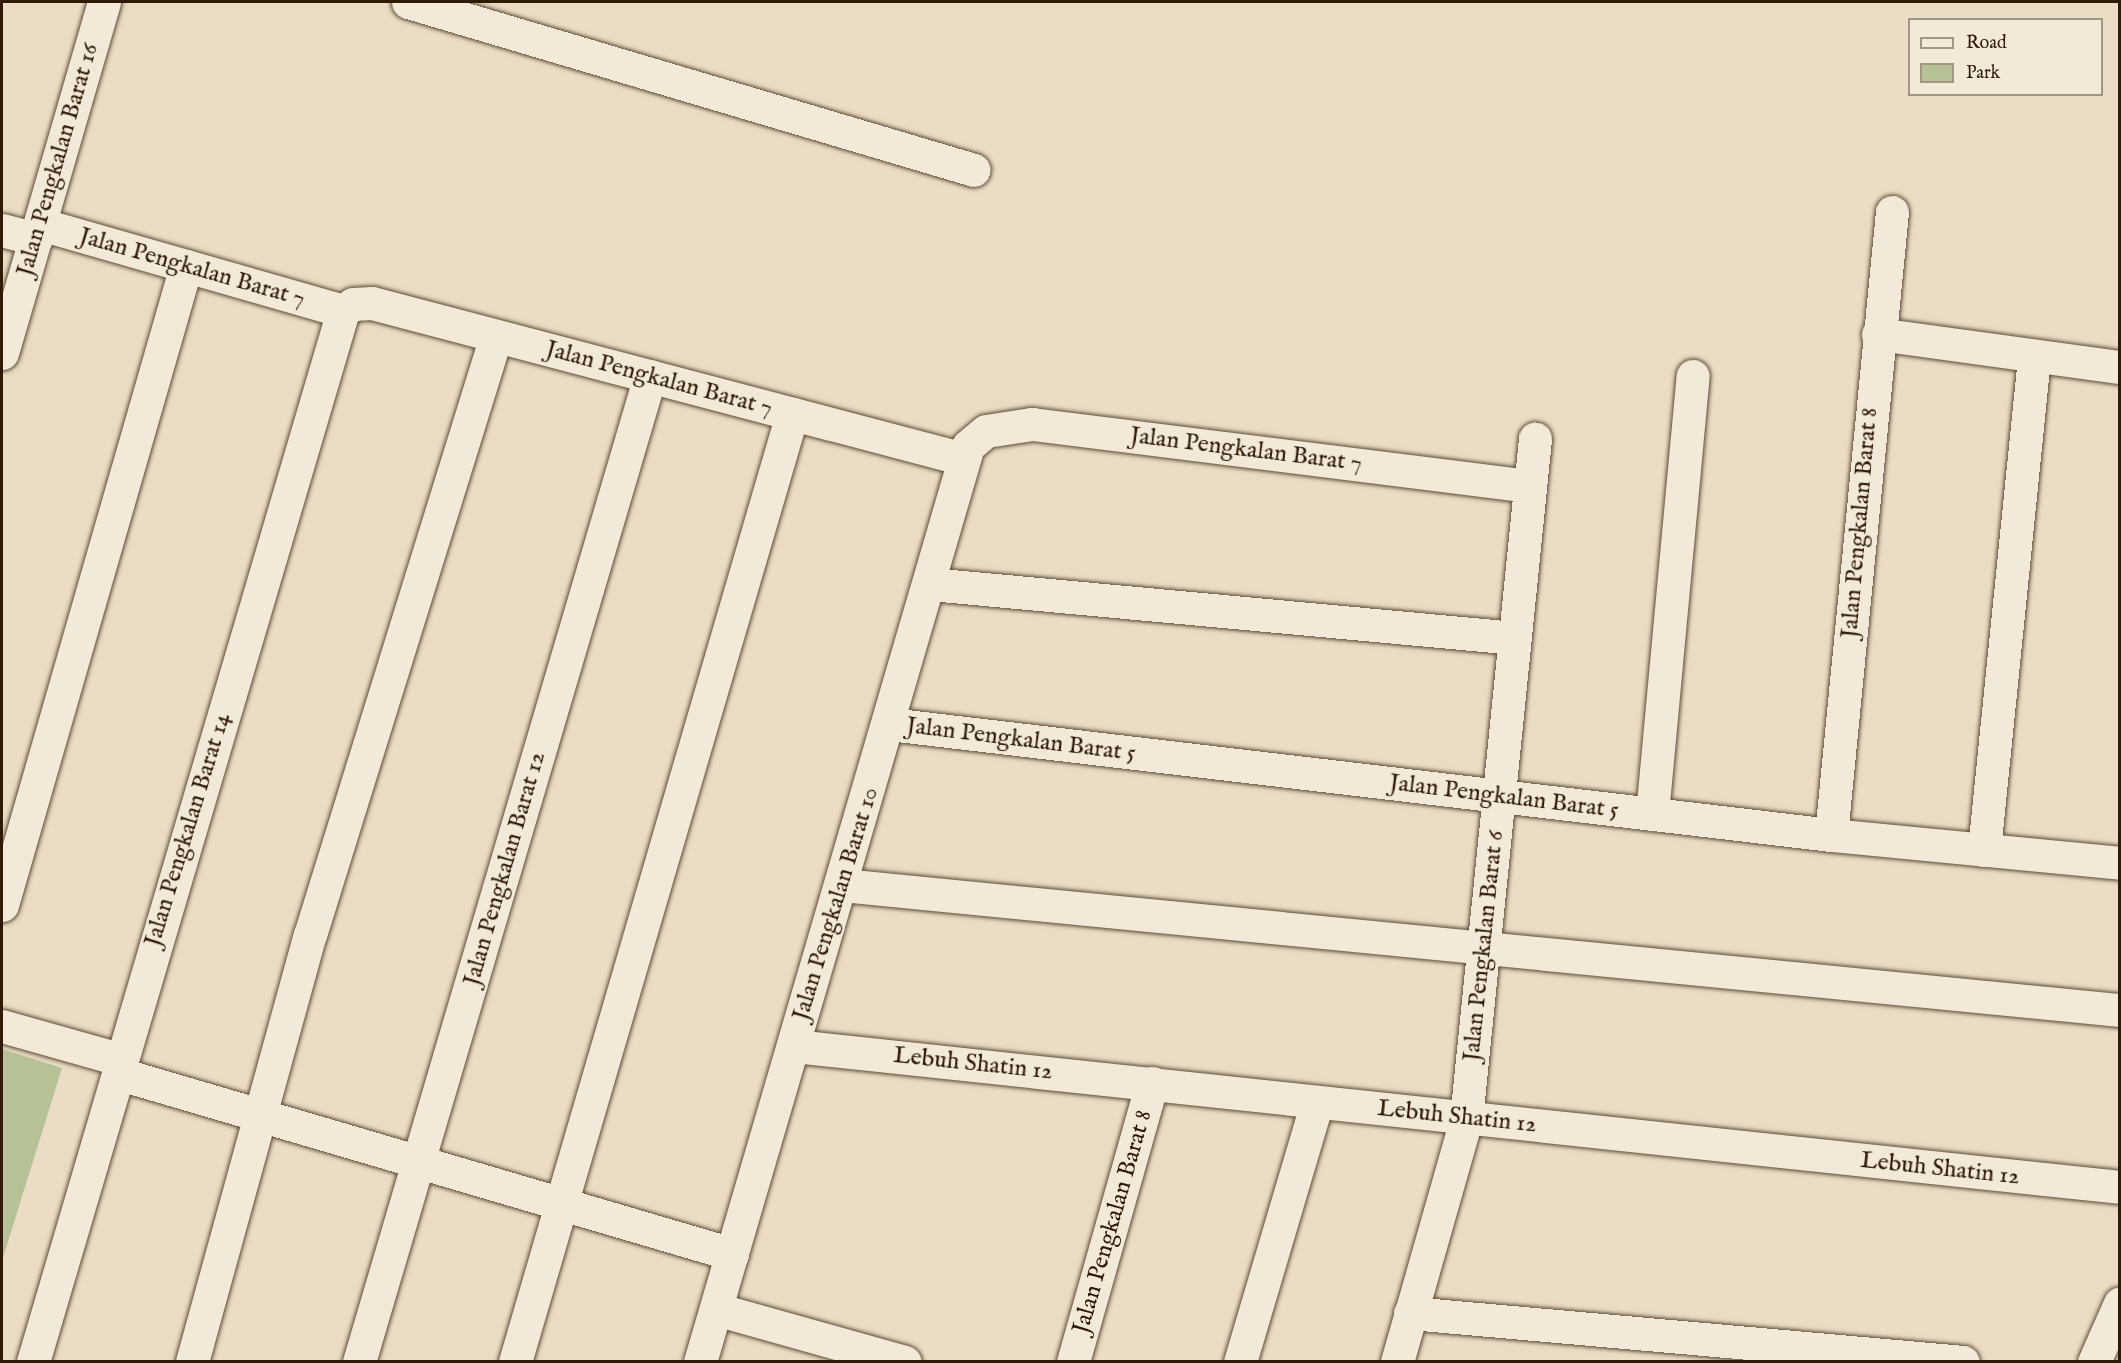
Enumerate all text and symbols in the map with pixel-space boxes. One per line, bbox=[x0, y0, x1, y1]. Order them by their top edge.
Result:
legend bbox=[1908, 18, 2103, 96]
text: Road bbox=[1966, 32, 2007, 55]
street label: Jalan Pengkalan Barat 16 bbox=[11, 40, 105, 280]
text: Park bbox=[1966, 62, 2000, 85]
street label: Jalan Pengkalan Barat 7 bbox=[76, 222, 308, 314]
street label: Jalan Pengkalan Barat 7 bbox=[543, 335, 775, 423]
street label: Jalan Pengkalan Barat 8 bbox=[1836, 406, 1884, 640]
street label: Jalan Pengkalan Barat 7 bbox=[1129, 421, 1363, 479]
street label: Jalan Pengkalan Barat 14 bbox=[139, 710, 237, 950]
street label: Jalan Pengkalan Barat 5 bbox=[905, 712, 1137, 768]
street label: Jalan Pengkalan Barat 12 bbox=[458, 749, 552, 989]
street label: Jalan Pengkalan Barat 5 bbox=[1388, 769, 1620, 825]
street label: Jalan Pengkalan Barat 10 bbox=[787, 784, 885, 1024]
street label: Jalan Pengkalan Barat 6 bbox=[1458, 829, 1510, 1063]
street label: Lebuh Shatin 12 bbox=[892, 1041, 1054, 1087]
street label: Lebuh Shatin 12 bbox=[1376, 1094, 1538, 1140]
street label: Jalan Pengkalan Barat 8 bbox=[1067, 1107, 1159, 1337]
street label: Lebuh Shatin 12 bbox=[1859, 1146, 2021, 1192]

